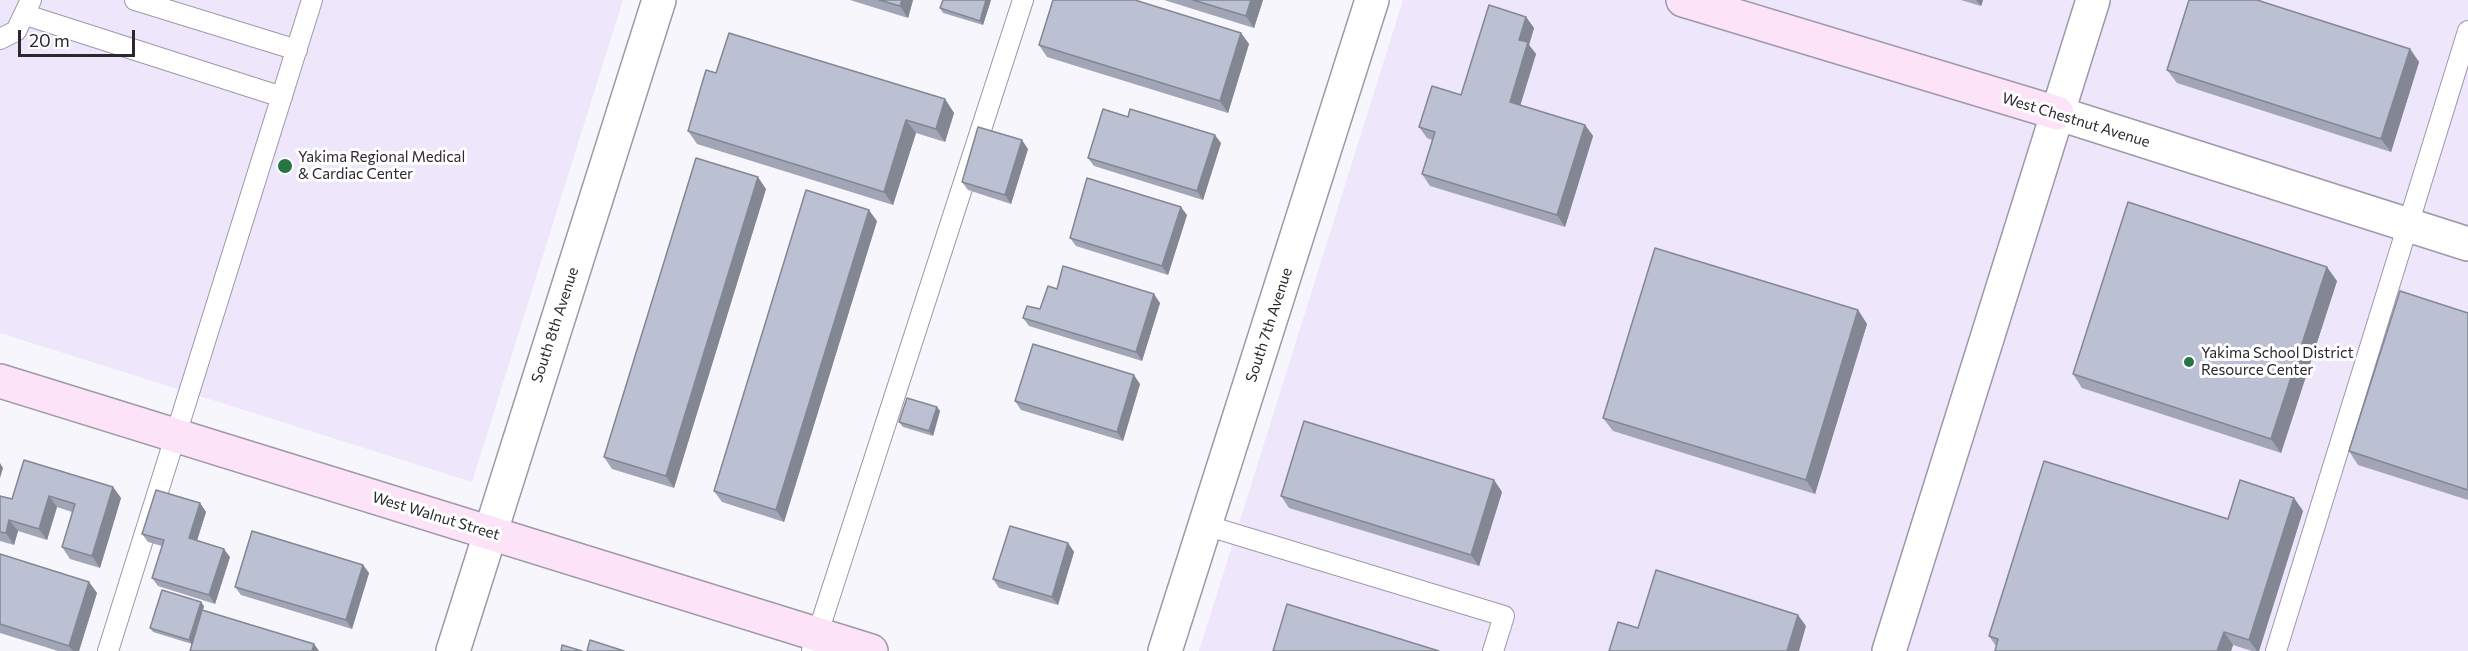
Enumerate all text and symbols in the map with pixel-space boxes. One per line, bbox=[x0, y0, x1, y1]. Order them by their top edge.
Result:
scale bar bbox=[21, 18, 138, 56]
text: 20 m bbox=[29, 29, 70, 51]
street label: West Chestnut Avenue bbox=[2000, 89, 2152, 151]
place label: Yakima Regional Medical & Cardiac Center bbox=[298, 148, 465, 183]
marker: Yakima Regional Medical & Cardiac Center bbox=[276, 157, 294, 175]
street label: South 8th Avenue bbox=[528, 265, 582, 385]
street label: South 7th Avenue bbox=[1242, 265, 1296, 385]
place label: Yakima School District Resource Center bbox=[2201, 344, 2354, 379]
marker: Yakima School District Resource Center bbox=[2182, 355, 2196, 369]
street label: West Walnut Street bbox=[370, 488, 502, 544]

